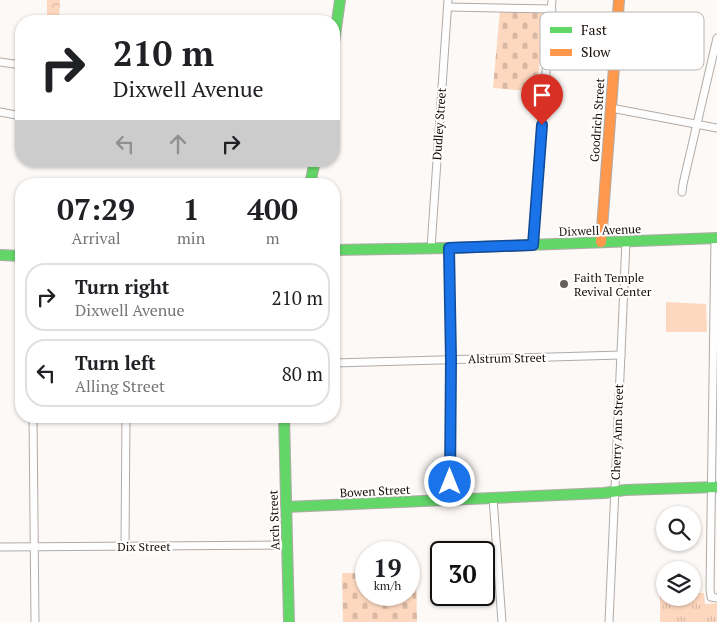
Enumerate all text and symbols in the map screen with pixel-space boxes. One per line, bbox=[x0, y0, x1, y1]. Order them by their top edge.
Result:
legend bbox=[540, 12, 704, 70]
text: Fast bbox=[581, 20, 608, 39]
text: 210 m bbox=[113, 30, 214, 76]
icon: right bbox=[30, 35, 95, 100]
text: Slow bbox=[581, 42, 611, 61]
text: Dixwell Avenue bbox=[113, 74, 264, 103]
pin bbox=[521, 74, 563, 125]
street label: Goodrich Street bbox=[587, 77, 607, 162]
icon: arrive bbox=[528, 81, 556, 109]
street label: Dudley Street bbox=[429, 87, 449, 161]
icon: left bbox=[111, 130, 139, 158]
icon: ahead bbox=[164, 130, 192, 158]
icon: right bbox=[217, 130, 245, 158]
text: 07:29 bbox=[57, 189, 135, 229]
text: 1 bbox=[183, 189, 200, 229]
text: 400 bbox=[247, 189, 298, 229]
street label: Dixwell Avenue bbox=[559, 221, 641, 239]
text: Arrival bbox=[71, 227, 121, 249]
text: min bbox=[177, 227, 205, 249]
text: m bbox=[266, 227, 279, 249]
place label: Faith Temple Revival Center bbox=[574, 270, 652, 299]
text: Turn right bbox=[75, 274, 169, 299]
marker: Faith Temple Revival Center bbox=[558, 278, 570, 290]
icon: right bbox=[32, 283, 60, 311]
text: 210 m bbox=[272, 285, 323, 310]
text: Dixwell Avenue bbox=[75, 299, 185, 321]
text: Turn left bbox=[75, 350, 156, 375]
street label: Alstrum Street bbox=[468, 350, 547, 366]
icon: left bbox=[32, 359, 60, 387]
text: 80 m bbox=[282, 361, 323, 386]
text: Alling Street bbox=[75, 375, 165, 397]
street label: Cherry Ann Street bbox=[608, 383, 626, 480]
position arrow bbox=[423, 455, 475, 507]
street label: Bowen Street bbox=[339, 482, 411, 500]
street label: Arch Street bbox=[265, 489, 283, 550]
map controls bbox=[656, 506, 701, 606]
button: search bbox=[656, 506, 701, 551]
street label: Dix Street bbox=[117, 539, 171, 554]
speed limit sign: 30 bbox=[430, 541, 495, 606]
text: 19 bbox=[373, 551, 402, 584]
button: layers bbox=[656, 561, 701, 606]
text: km/h bbox=[374, 578, 401, 593]

